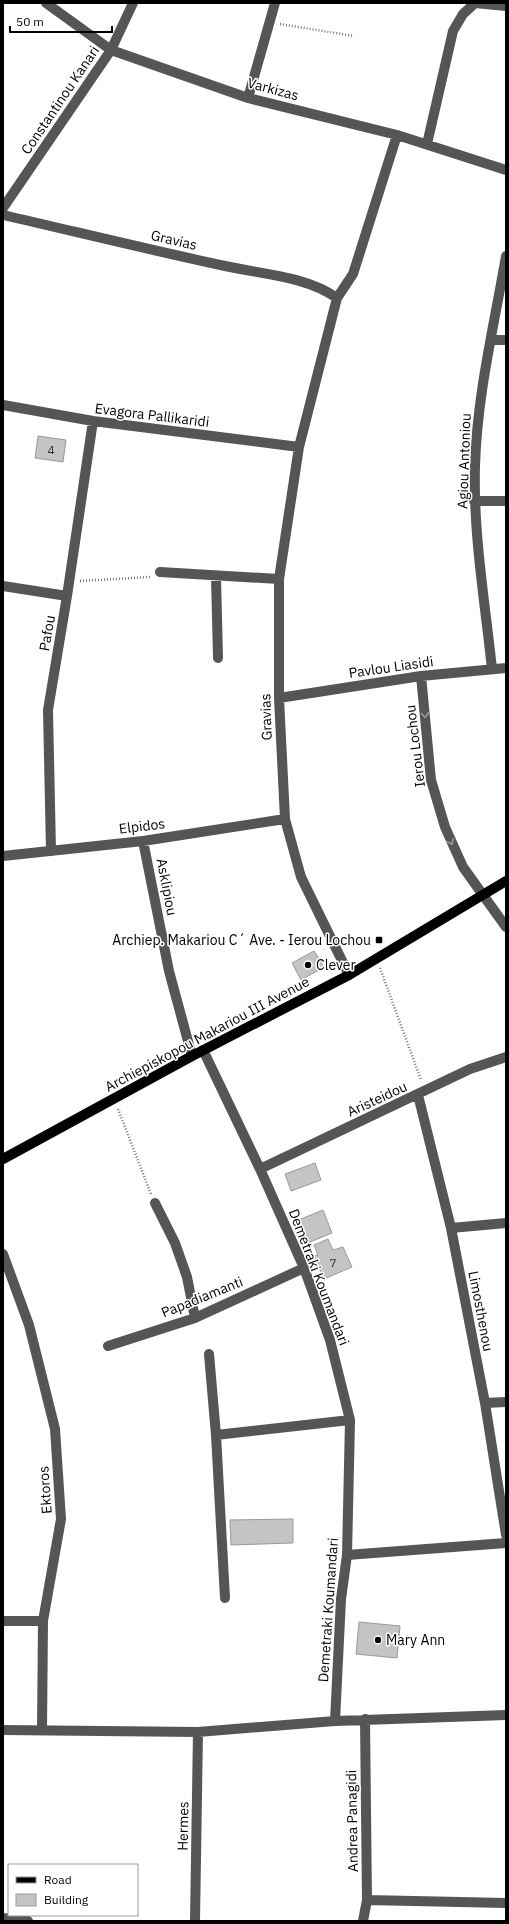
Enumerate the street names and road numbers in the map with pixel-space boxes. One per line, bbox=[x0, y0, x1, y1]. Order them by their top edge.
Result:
street label: Constantinou Kanari bbox=[17, 42, 103, 158]
street label: Varkizas bbox=[245, 74, 301, 105]
street label: Gravias bbox=[149, 226, 199, 254]
street label: Evagora Pallikaridi bbox=[94, 399, 210, 431]
street label: Agiou Antoniou bbox=[453, 413, 475, 509]
street label: Pafou bbox=[35, 614, 59, 652]
street label: Pavlou Liasidi bbox=[347, 652, 435, 682]
street label: Gravias bbox=[256, 693, 276, 741]
street label: Ierou Lochou bbox=[401, 704, 429, 788]
street label: Elpidos bbox=[118, 814, 166, 838]
street label: Asklipiou bbox=[153, 857, 181, 917]
street label: Archiepiskopou Makariou III Avenue bbox=[102, 972, 313, 1096]
street label: Aristeidou bbox=[344, 1077, 410, 1121]
street label: Demetraki Koumandari bbox=[285, 1206, 353, 1348]
street label: Limosthenou bbox=[464, 1269, 498, 1353]
street label: Papadiamanti bbox=[158, 1272, 246, 1322]
street label: Ektoros bbox=[34, 1465, 56, 1514]
street label: Demetraki Koumandari bbox=[314, 1537, 342, 1683]
street label: Andrea Panagidi bbox=[342, 1770, 362, 1872]
street label: Hermes bbox=[174, 1801, 192, 1851]

